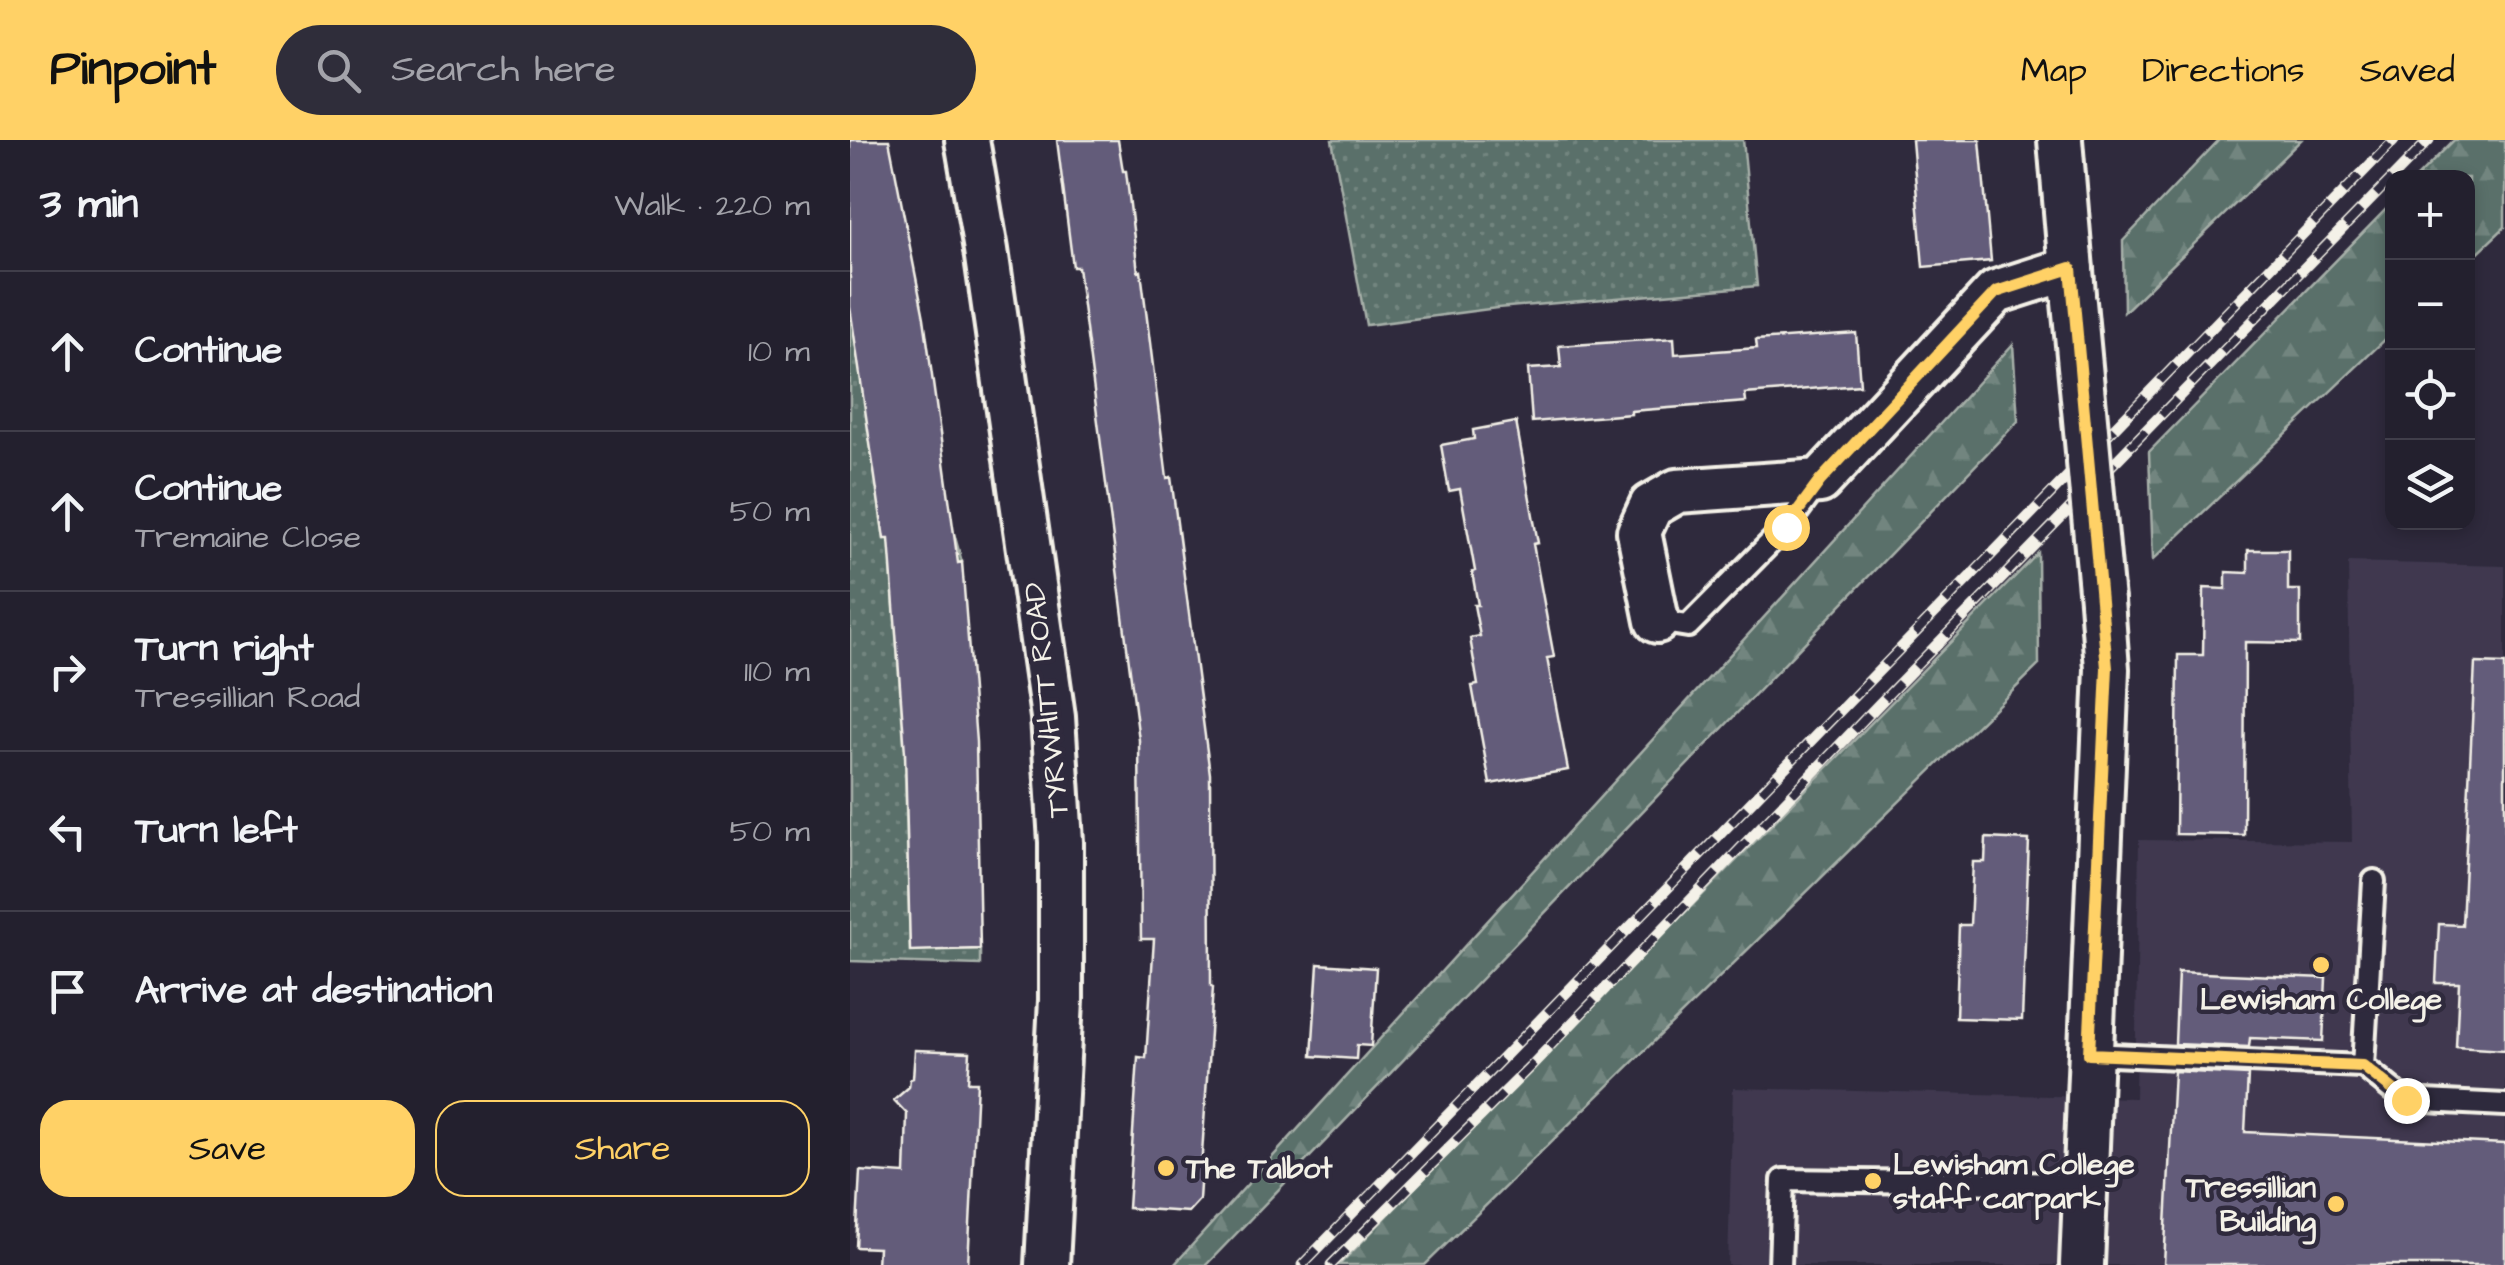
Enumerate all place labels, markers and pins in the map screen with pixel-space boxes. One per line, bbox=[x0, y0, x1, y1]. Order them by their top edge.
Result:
marker: Lewisham College bbox=[2310, 954, 2332, 976]
place label: Lewisham College bbox=[2200, 979, 2442, 1023]
place label: Lewisham College staff carpark bbox=[1893, 1144, 2135, 1221]
place label: The Talbot bbox=[1185, 1148, 1333, 1190]
marker: The Talbot bbox=[1155, 1157, 1177, 1179]
place label: Tressillian Building bbox=[2185, 1167, 2317, 1245]
marker: Lewisham College staff carpark bbox=[1862, 1170, 1884, 1192]
marker: Tressillian Building bbox=[2325, 1193, 2347, 1215]

